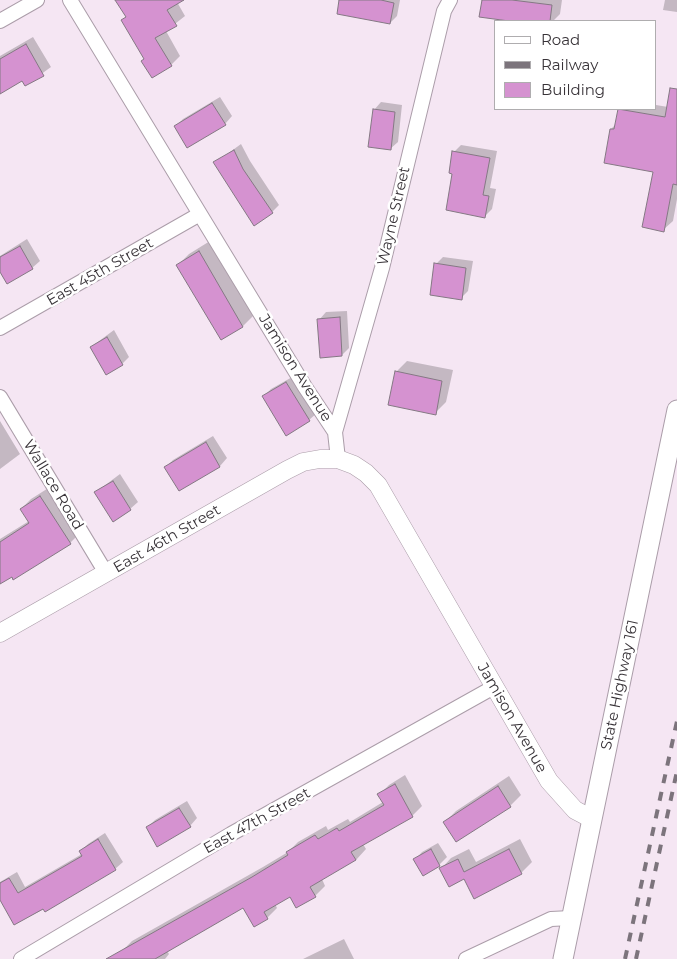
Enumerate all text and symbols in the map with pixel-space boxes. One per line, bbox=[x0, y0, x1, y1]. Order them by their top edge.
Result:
legend bbox=[494, 20, 657, 110]
text: Road bbox=[541, 30, 580, 49]
text: Railway bbox=[541, 55, 598, 74]
text: Building bbox=[541, 80, 605, 99]
street label: Wayne Street bbox=[374, 165, 414, 267]
street label: East 45th Street bbox=[44, 234, 156, 310]
street label: Jamison Avenue bbox=[255, 311, 335, 425]
street label: Wallace Road bbox=[19, 437, 87, 533]
street label: East 46th Street bbox=[110, 501, 224, 577]
street label: State Highway 161 bbox=[597, 618, 643, 752]
street label: Jamison Avenue bbox=[473, 660, 551, 776]
street label: East 47th Street bbox=[200, 784, 314, 858]

